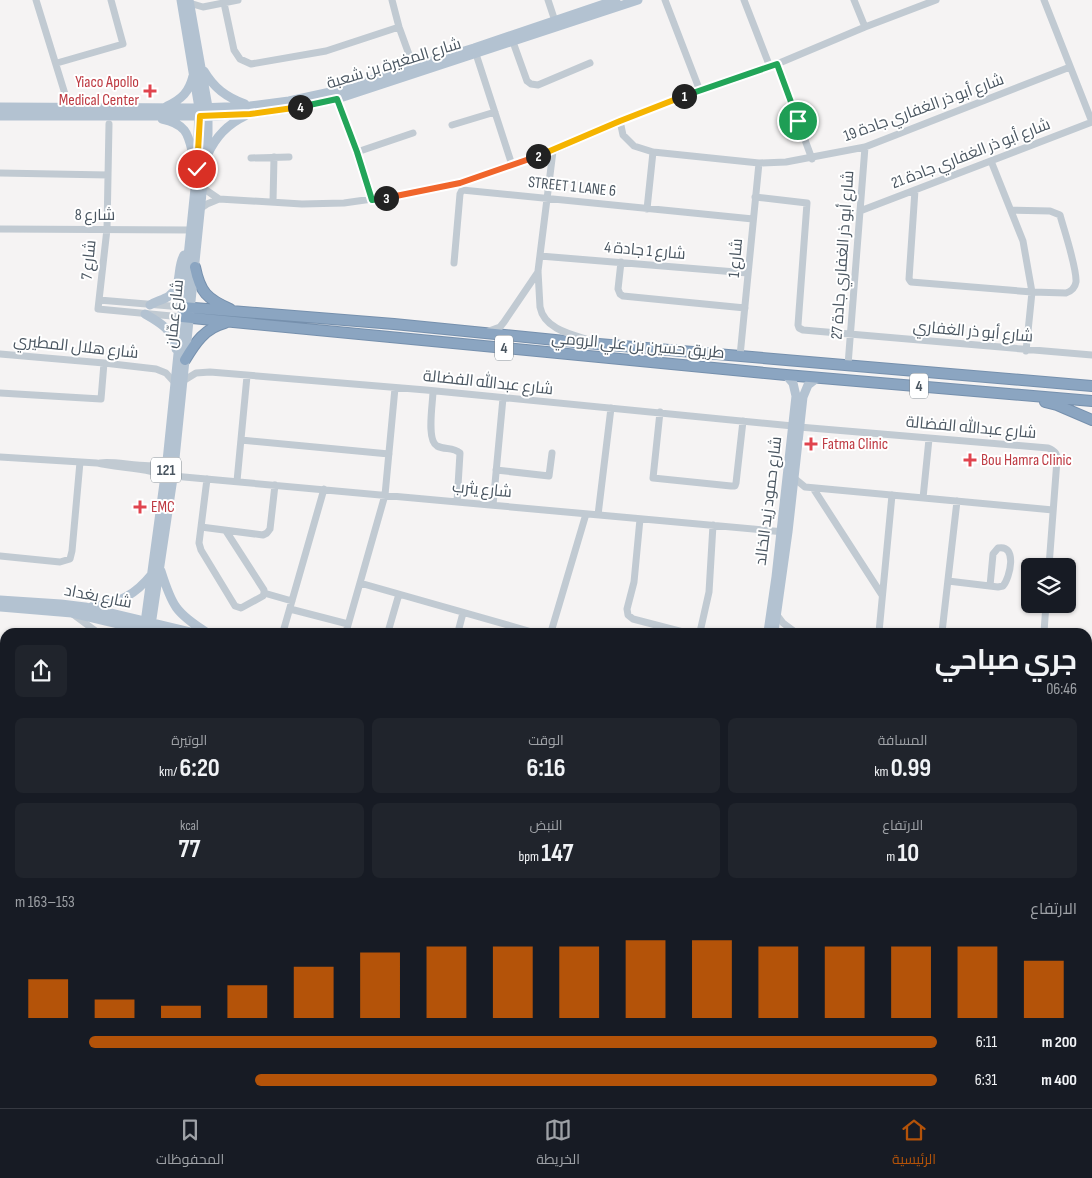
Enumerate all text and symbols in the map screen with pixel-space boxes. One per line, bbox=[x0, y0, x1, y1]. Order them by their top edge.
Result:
street label: شارع المغيرة بن شعبة bbox=[324, 34, 464, 95]
street label: شارع أبو ذر الغفاري جادة 19 bbox=[841, 69, 1008, 149]
place label: Yiaco Apollo Medical Center bbox=[59, 73, 139, 110]
marker: Yiaco Apollo Medical Center bbox=[143, 84, 157, 98]
pin: 1 bbox=[672, 84, 696, 108]
text: 1 bbox=[682, 88, 687, 105]
pin: 4 bbox=[288, 94, 312, 120]
text: 4 bbox=[297, 99, 304, 116]
pin bbox=[777, 100, 819, 142]
icon: arrive bbox=[784, 107, 812, 135]
street label: شارع أبو ذر الغفاري جادة 21 bbox=[888, 114, 1054, 196]
pin: 2 bbox=[526, 144, 550, 168]
pin bbox=[176, 148, 218, 190]
text: 2 bbox=[535, 148, 542, 165]
icon: check bbox=[183, 155, 211, 183]
street label: شارع أبو ذر الغفاري جادة 27 bbox=[827, 170, 861, 340]
street label: STREET 1 LANE 6 bbox=[527, 173, 617, 201]
pin: 3 bbox=[374, 186, 398, 210]
text: 3 bbox=[383, 190, 390, 207]
street label: شارع 8 bbox=[75, 206, 115, 226]
street label: شارع 1 جادة 4 bbox=[603, 238, 686, 265]
street label: شارع 1 bbox=[725, 238, 748, 278]
street label: شارع 7 bbox=[77, 239, 102, 281]
street label: شارع عمّان bbox=[162, 279, 189, 350]
street label: شارع أبو ذر الغفاري bbox=[912, 316, 1034, 350]
street label: طريق حسين بن علي الرومي bbox=[550, 329, 725, 366]
street label: شارع هلال المطيري bbox=[12, 331, 139, 366]
road number: 4 bbox=[495, 336, 513, 360]
street label: شارع عبدالله الفضالة bbox=[422, 365, 554, 400]
road number: 4 bbox=[910, 374, 928, 398]
street label: شارع عبدالله الفضالة bbox=[905, 411, 1037, 444]
place label: Fatma Clinic bbox=[822, 435, 888, 454]
street label: شارع حمود زيد الخالد bbox=[752, 436, 787, 567]
marker: Fatma Clinic bbox=[804, 437, 818, 451]
place label: Bou Hamra Clinic bbox=[981, 451, 1072, 470]
marker: Bou Hamra Clinic bbox=[963, 453, 977, 467]
road number: 121 bbox=[151, 458, 181, 482]
street label: شارع يثرب bbox=[451, 478, 513, 503]
place label: EMC bbox=[151, 498, 175, 517]
marker: EMC bbox=[133, 500, 147, 514]
map controls bbox=[1021, 558, 1076, 613]
button: layers bbox=[1021, 558, 1076, 613]
street label: شارع بغداد bbox=[62, 581, 133, 614]
text: جري صباحي bbox=[935, 644, 1077, 677]
button: share bbox=[15, 645, 67, 697]
text: 06:46 bbox=[1046, 680, 1077, 699]
text: الوتيرة bbox=[171, 732, 207, 749]
text: الوقت bbox=[528, 732, 564, 749]
text: المسافة bbox=[878, 732, 928, 749]
text: 6:20 bbox=[180, 753, 220, 784]
text: 6:16 bbox=[527, 753, 565, 784]
text: 0.99 bbox=[891, 753, 931, 784]
text: /km bbox=[159, 763, 180, 780]
text: km bbox=[874, 763, 891, 780]
text: kcal bbox=[180, 817, 199, 834]
text: النبض bbox=[530, 817, 563, 834]
text: الارتفاع bbox=[882, 817, 923, 834]
text: 77 bbox=[178, 834, 200, 865]
text: 147 bbox=[541, 838, 574, 869]
text: 10 bbox=[897, 838, 919, 869]
text: bpm bbox=[518, 848, 541, 865]
text: m bbox=[886, 848, 897, 865]
text: 153–163 m bbox=[15, 893, 75, 912]
text: الارتفاع bbox=[1030, 900, 1077, 919]
text: 6:11 bbox=[976, 1033, 997, 1052]
text: 200 m bbox=[1042, 1033, 1077, 1052]
text: 6:31 bbox=[975, 1071, 997, 1090]
text: 400 m bbox=[1041, 1071, 1077, 1090]
tab: المحفوظات bbox=[156, 1116, 224, 1172]
tab: الخريطة bbox=[536, 1116, 580, 1172]
tab: الرئيسية bbox=[892, 1116, 936, 1172]

